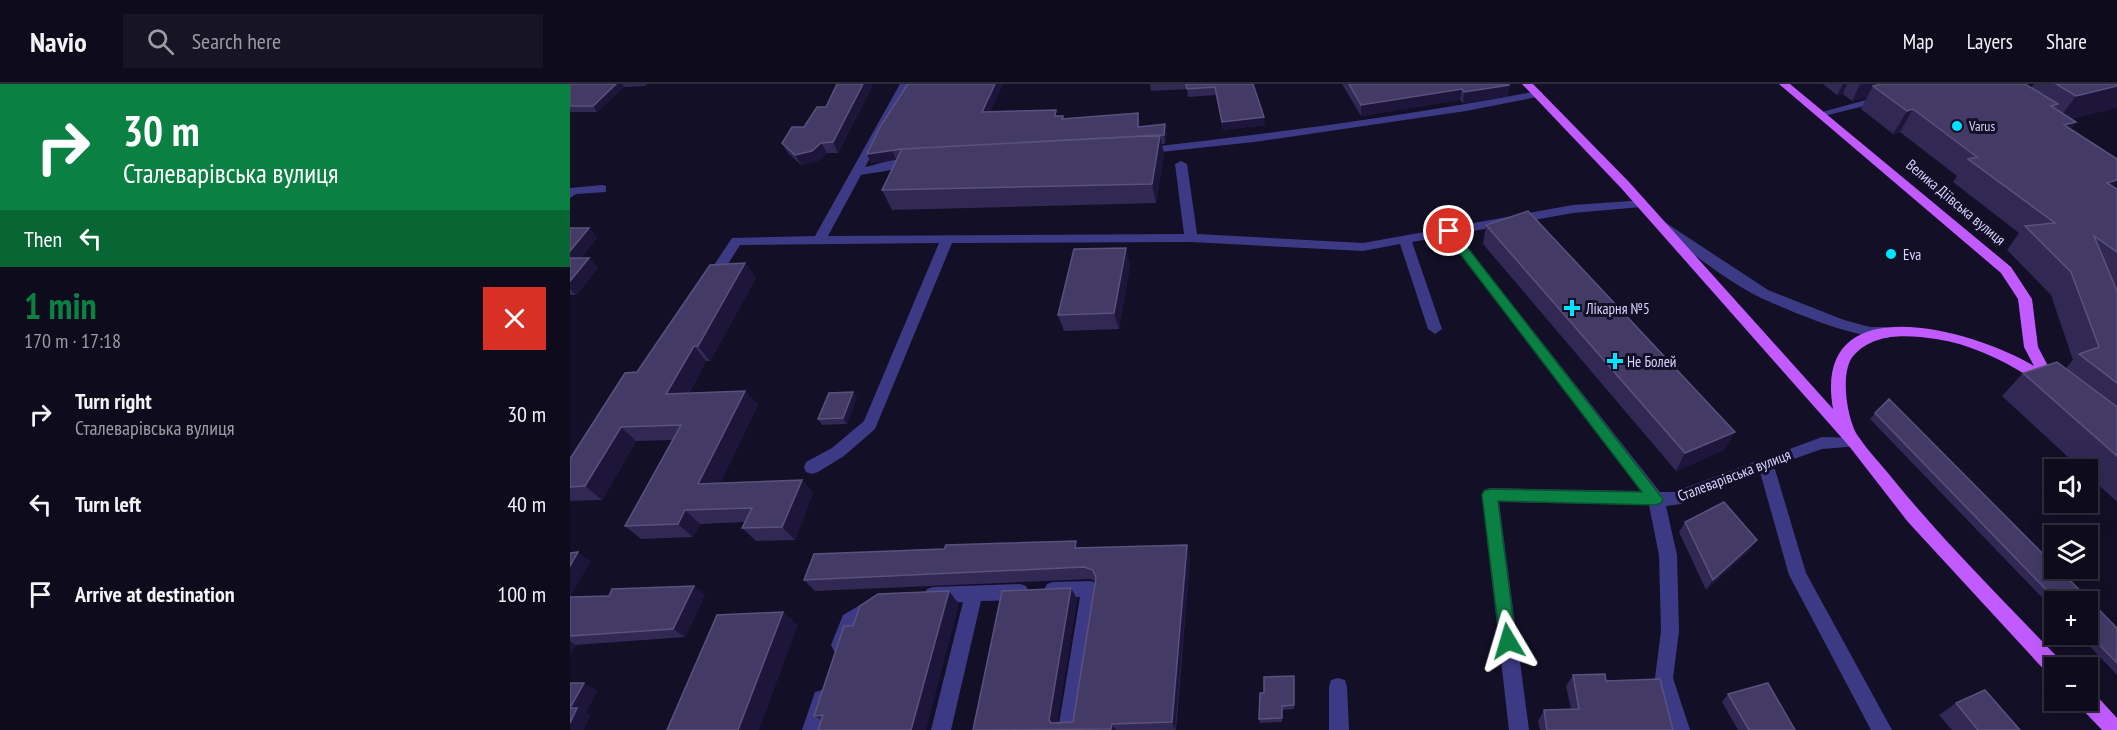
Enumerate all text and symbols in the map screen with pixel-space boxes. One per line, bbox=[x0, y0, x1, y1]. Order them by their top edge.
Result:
search box bbox=[123, 14, 543, 68]
text: Navio bbox=[30, 23, 87, 60]
icon: search bbox=[144, 25, 177, 58]
text: Search here bbox=[192, 27, 281, 55]
text: Map bbox=[1903, 28, 1934, 55]
text: Layers bbox=[1967, 28, 2013, 55]
text: Share bbox=[2046, 28, 2087, 55]
text: 30 m bbox=[123, 103, 200, 158]
icon: right bbox=[24, 108, 102, 186]
place label: Varus bbox=[1968, 117, 1995, 135]
marker: Varus bbox=[1950, 119, 1964, 133]
street label: Велика Діївська вулиця bbox=[1902, 155, 2010, 249]
text: Сталеварівська вулиця bbox=[123, 156, 338, 190]
pin bbox=[1423, 205, 1474, 256]
icon: arrive bbox=[1432, 214, 1465, 247]
icon: left bbox=[74, 222, 107, 255]
text: Then bbox=[24, 225, 62, 253]
place label: Eva bbox=[1903, 245, 1921, 264]
marker: Eva bbox=[1884, 247, 1898, 261]
text: 1 min bbox=[24, 282, 97, 329]
button: close bbox=[483, 287, 546, 350]
marker: Лікарня №5 bbox=[1563, 299, 1581, 317]
place label: Лікарня №5 bbox=[1585, 299, 1650, 318]
text: 170 m · 17:18 bbox=[24, 328, 121, 354]
place label: Не Болей bbox=[1627, 352, 1676, 371]
marker: Не Болей bbox=[1608, 354, 1622, 368]
text: Turn right bbox=[75, 387, 152, 415]
icon: right bbox=[24, 398, 57, 431]
text: 30 m bbox=[507, 400, 546, 428]
text: Сталеварівська вулиця bbox=[75, 415, 235, 441]
street label: Сталеварівська вулиця bbox=[1675, 445, 1793, 505]
map controls bbox=[2044, 459, 2098, 711]
button: sound bbox=[2044, 459, 2098, 513]
icon: left bbox=[24, 488, 57, 521]
text: Turn left bbox=[75, 490, 141, 518]
text: 40 m bbox=[507, 490, 546, 518]
button: layers bbox=[2044, 525, 2098, 579]
icon: arrive bbox=[24, 578, 57, 611]
text: Arrive at destination bbox=[75, 580, 235, 608]
text: 100 m bbox=[497, 580, 546, 608]
button: + bbox=[2044, 591, 2098, 645]
position arrow bbox=[1476, 609, 1540, 673]
button: − bbox=[2044, 657, 2098, 711]

